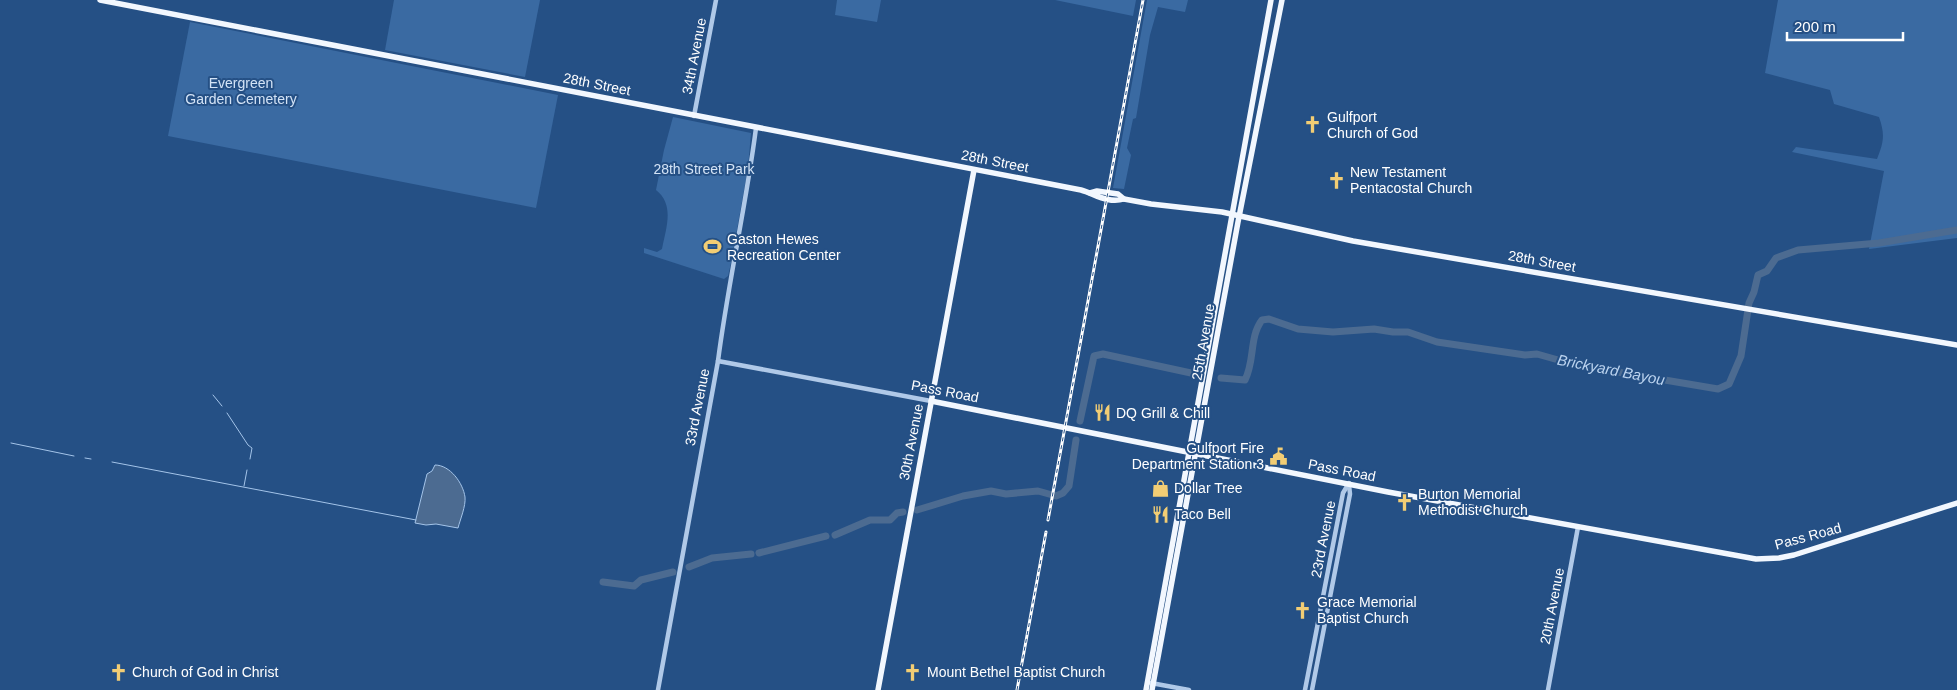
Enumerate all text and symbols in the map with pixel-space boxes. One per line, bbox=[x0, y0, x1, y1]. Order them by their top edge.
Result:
scale bar bbox=[1787, 10, 1903, 42]
street label: 34th Avenue bbox=[679, 16, 709, 96]
text: 200 m bbox=[1794, 18, 1836, 35]
street label: 28th Street bbox=[562, 70, 632, 98]
park label: Evergreen Garden Cemetery bbox=[185, 75, 297, 107]
place label: Gulfport Church of God bbox=[1327, 109, 1418, 141]
church icon: Gulfport Church of God bbox=[1303, 115, 1323, 135]
street label: 28th Street bbox=[960, 147, 1030, 175]
park label: 28th Street Park bbox=[653, 161, 756, 177]
place label: New Testament Pentacostal Church bbox=[1350, 164, 1472, 196]
church icon: New Testament Pentacostal Church bbox=[1326, 170, 1346, 190]
place label: Gaston Hewes Recreation Center bbox=[727, 231, 841, 263]
sports icon: Gaston Hewes Recreation Center bbox=[703, 237, 723, 257]
street label: 28th Street bbox=[1507, 247, 1577, 275]
street label: 25th Avenue bbox=[1188, 302, 1218, 382]
water label: Brickyard Bayou bbox=[1556, 351, 1667, 388]
street label: 33rd Avenue bbox=[682, 367, 712, 447]
street label: Pass Road bbox=[910, 377, 980, 405]
street label: 30th Avenue bbox=[896, 402, 926, 482]
restaurant icon: DQ Grill & Chill bbox=[1092, 403, 1112, 423]
place label: DQ Grill & Chill bbox=[1116, 405, 1210, 421]
place label: Gulfport Fire Department Station 3 bbox=[1132, 440, 1264, 472]
public building icon: Gulfport Fire Department Station 3 bbox=[1268, 446, 1288, 466]
street label: Pass Road bbox=[1307, 456, 1377, 484]
shop icon: Dollar Tree bbox=[1150, 478, 1170, 498]
place label: Dollar Tree bbox=[1174, 480, 1243, 496]
place label: Burton Memorial Methodist Church bbox=[1418, 486, 1528, 518]
church icon: Burton Memorial Methodist Church bbox=[1394, 492, 1414, 512]
street label: 23rd Avenue bbox=[1308, 499, 1338, 579]
restaurant icon: Taco Bell bbox=[1150, 504, 1170, 524]
place label: Taco Bell bbox=[1174, 506, 1231, 522]
street label: Pass Road bbox=[1773, 519, 1843, 553]
street label: 20th Avenue bbox=[1537, 566, 1567, 646]
place label: Grace Memorial Baptist Church bbox=[1317, 594, 1417, 626]
church icon: Grace Memorial Baptist Church bbox=[1293, 600, 1313, 620]
church icon: Church of God in Christ bbox=[108, 662, 128, 682]
church icon: Mount Bethel Baptist Church bbox=[903, 662, 923, 682]
place label: Church of God in Christ bbox=[132, 664, 278, 680]
place label: Mount Bethel Baptist Church bbox=[927, 664, 1105, 680]

